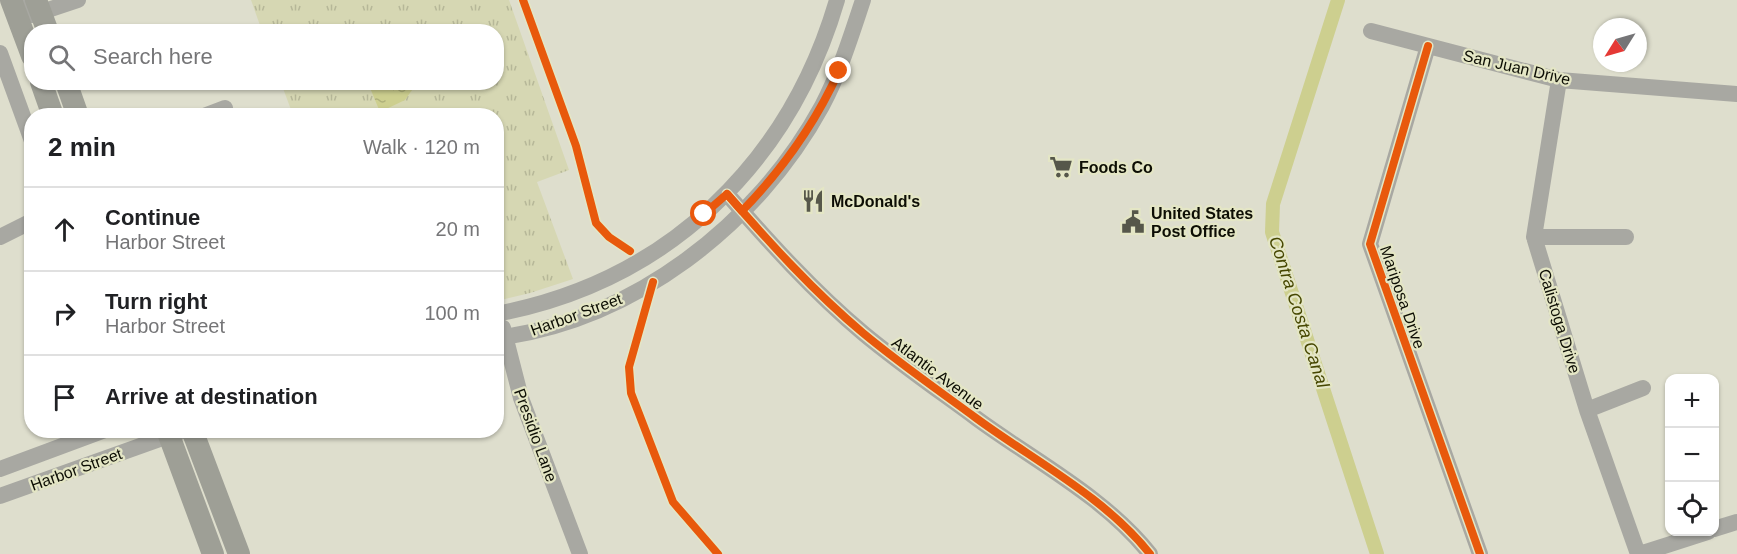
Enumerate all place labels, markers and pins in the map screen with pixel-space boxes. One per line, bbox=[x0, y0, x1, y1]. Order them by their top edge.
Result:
supermarket icon: Foods Co bbox=[1048, 154, 1074, 180]
place label: Foods Co bbox=[1079, 159, 1153, 176]
restaurant icon: McDonald's bbox=[800, 188, 826, 214]
place label: McDonald's bbox=[831, 193, 920, 210]
place label: United States Post Office bbox=[1151, 205, 1253, 240]
public building icon: United States Post Office bbox=[1120, 209, 1146, 235]

